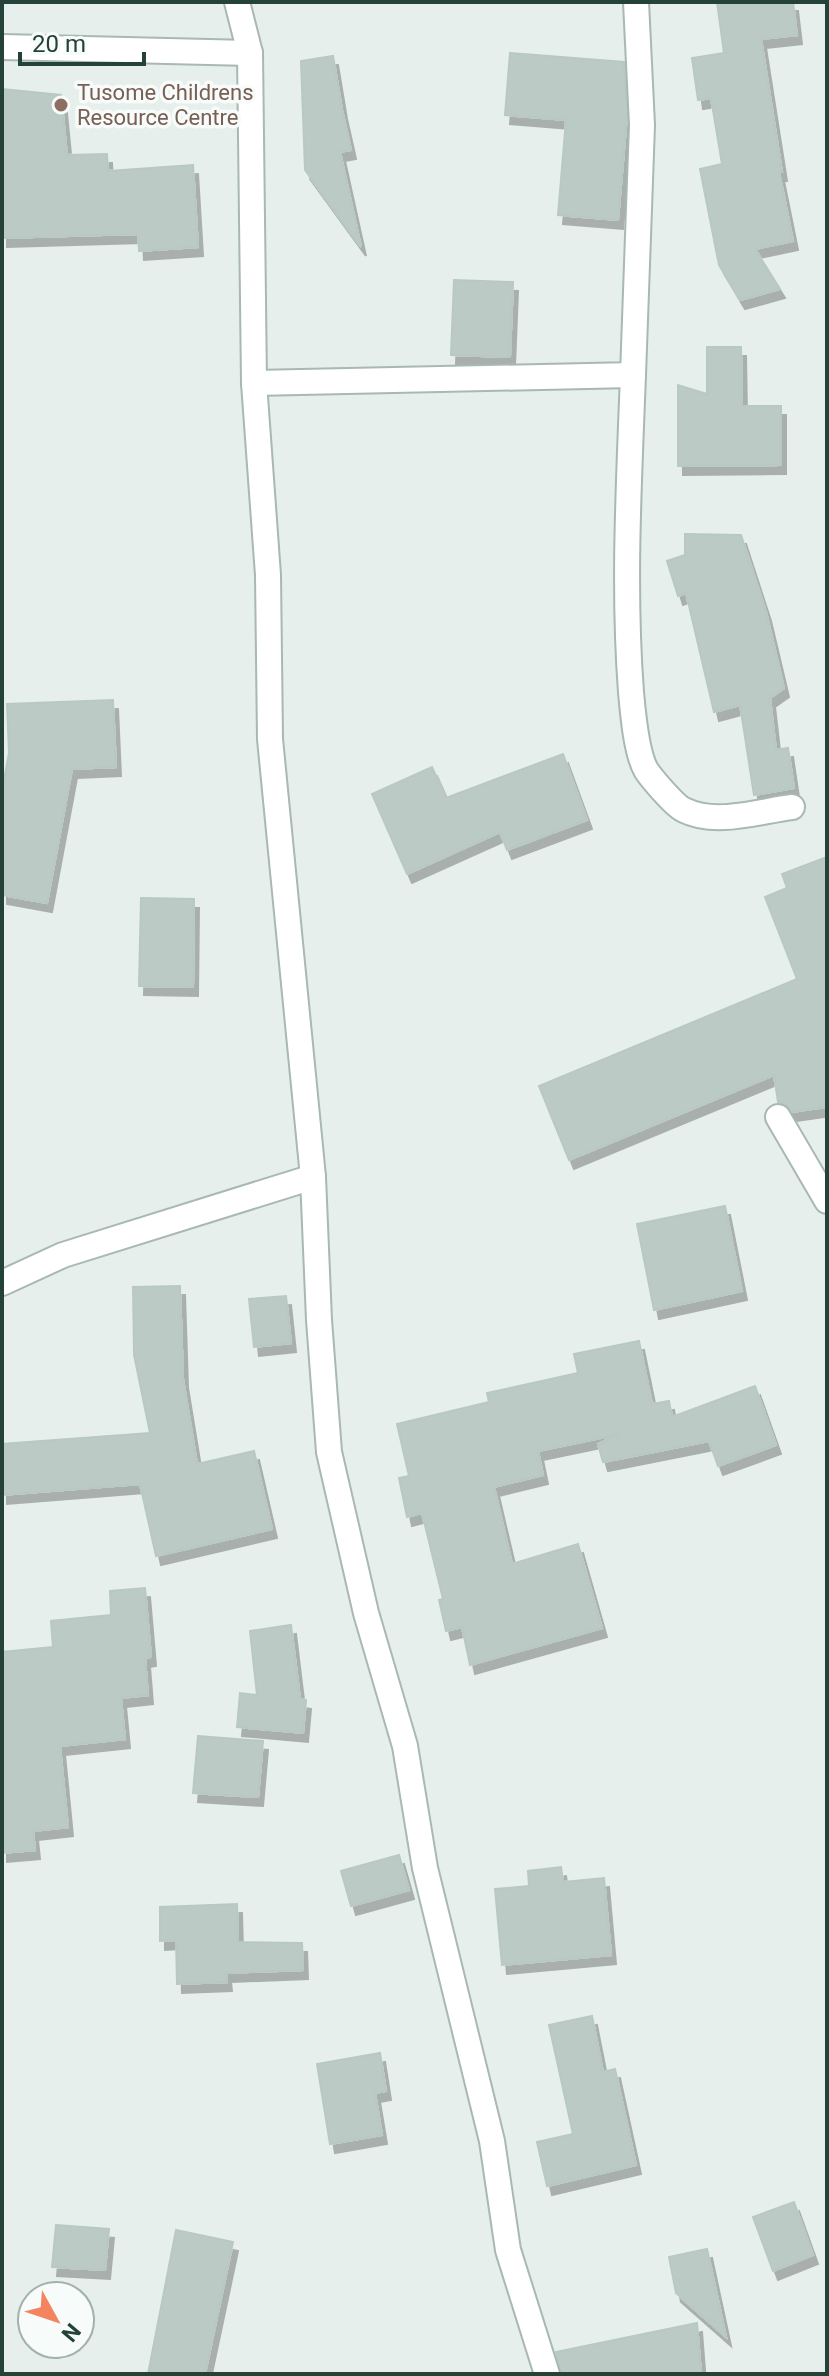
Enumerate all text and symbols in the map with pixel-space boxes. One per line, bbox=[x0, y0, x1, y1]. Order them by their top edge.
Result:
scale bar bbox=[20, 16, 144, 66]
text: 20 m bbox=[32, 30, 86, 58]
place label: Tusome Childrens Resource Centre bbox=[77, 80, 254, 130]
marker: Tusome Childrens Resource Centre bbox=[52, 96, 70, 114]
north arrow bbox=[16, 2280, 96, 2360]
text: N bbox=[56, 2319, 86, 2347]

